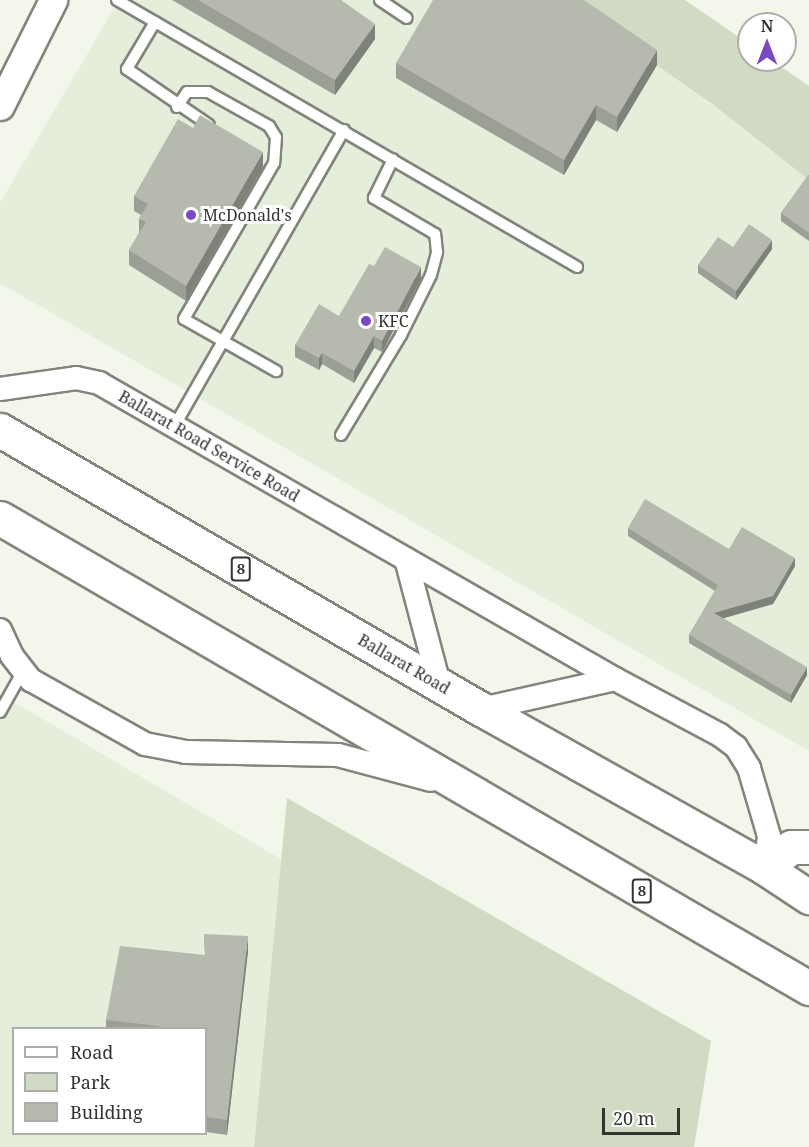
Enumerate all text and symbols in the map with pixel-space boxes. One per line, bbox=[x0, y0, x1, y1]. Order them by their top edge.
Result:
north arrow bbox=[737, 12, 797, 72]
text: N bbox=[761, 15, 773, 37]
place label: McDonald's bbox=[203, 205, 292, 225]
marker: McDonald's bbox=[184, 208, 198, 222]
place label: KFC bbox=[378, 311, 408, 331]
marker: KFC bbox=[359, 314, 373, 328]
street label: Ballarat Road Service Road bbox=[115, 386, 303, 506]
road number: 8 bbox=[230, 557, 252, 581]
street label: Ballarat Road bbox=[355, 630, 453, 698]
road number: 8 bbox=[632, 879, 652, 903]
legend bbox=[12, 1027, 207, 1135]
text: Road bbox=[70, 1040, 113, 1064]
text: Park bbox=[70, 1070, 110, 1094]
scale bar bbox=[605, 1096, 683, 1134]
text: Building bbox=[70, 1100, 143, 1124]
text: 20 m bbox=[613, 1106, 655, 1130]

